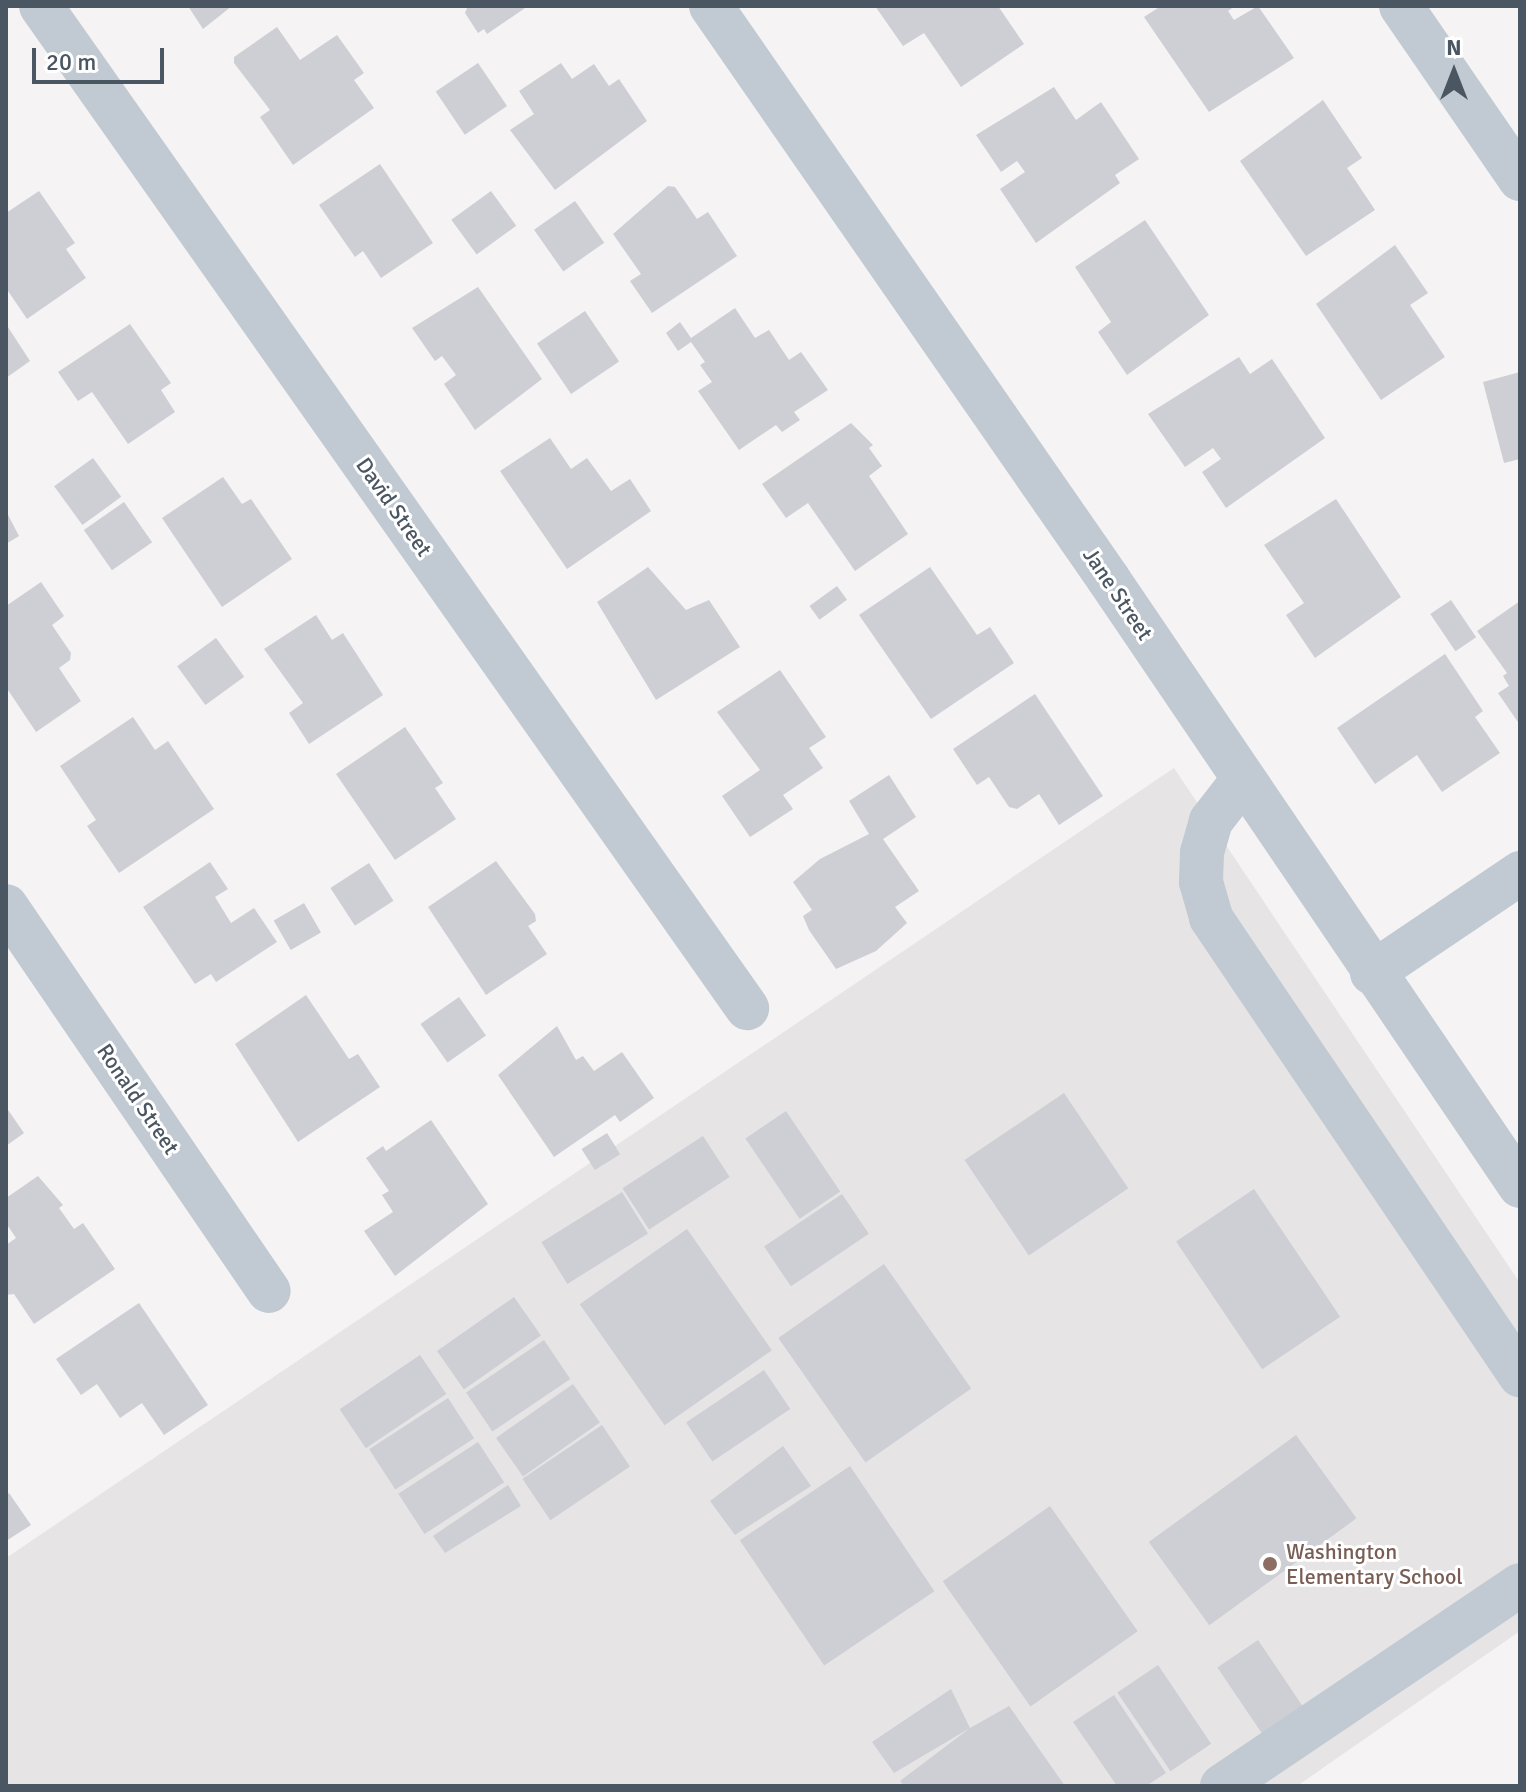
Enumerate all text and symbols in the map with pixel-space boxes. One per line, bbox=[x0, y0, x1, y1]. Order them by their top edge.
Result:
scale bar bbox=[36, 32, 168, 82]
north arrow bbox=[1414, 32, 1494, 112]
text: N bbox=[1446, 34, 1462, 61]
text: 20 m bbox=[46, 47, 96, 77]
street label: David Street bbox=[350, 453, 438, 561]
street label: Jane Street bbox=[1078, 543, 1158, 645]
street label: Ronald Street bbox=[91, 1039, 185, 1159]
place label: Washington Elementary School bbox=[1286, 1538, 1463, 1590]
marker: Washington Elementary School bbox=[1261, 1555, 1279, 1573]

